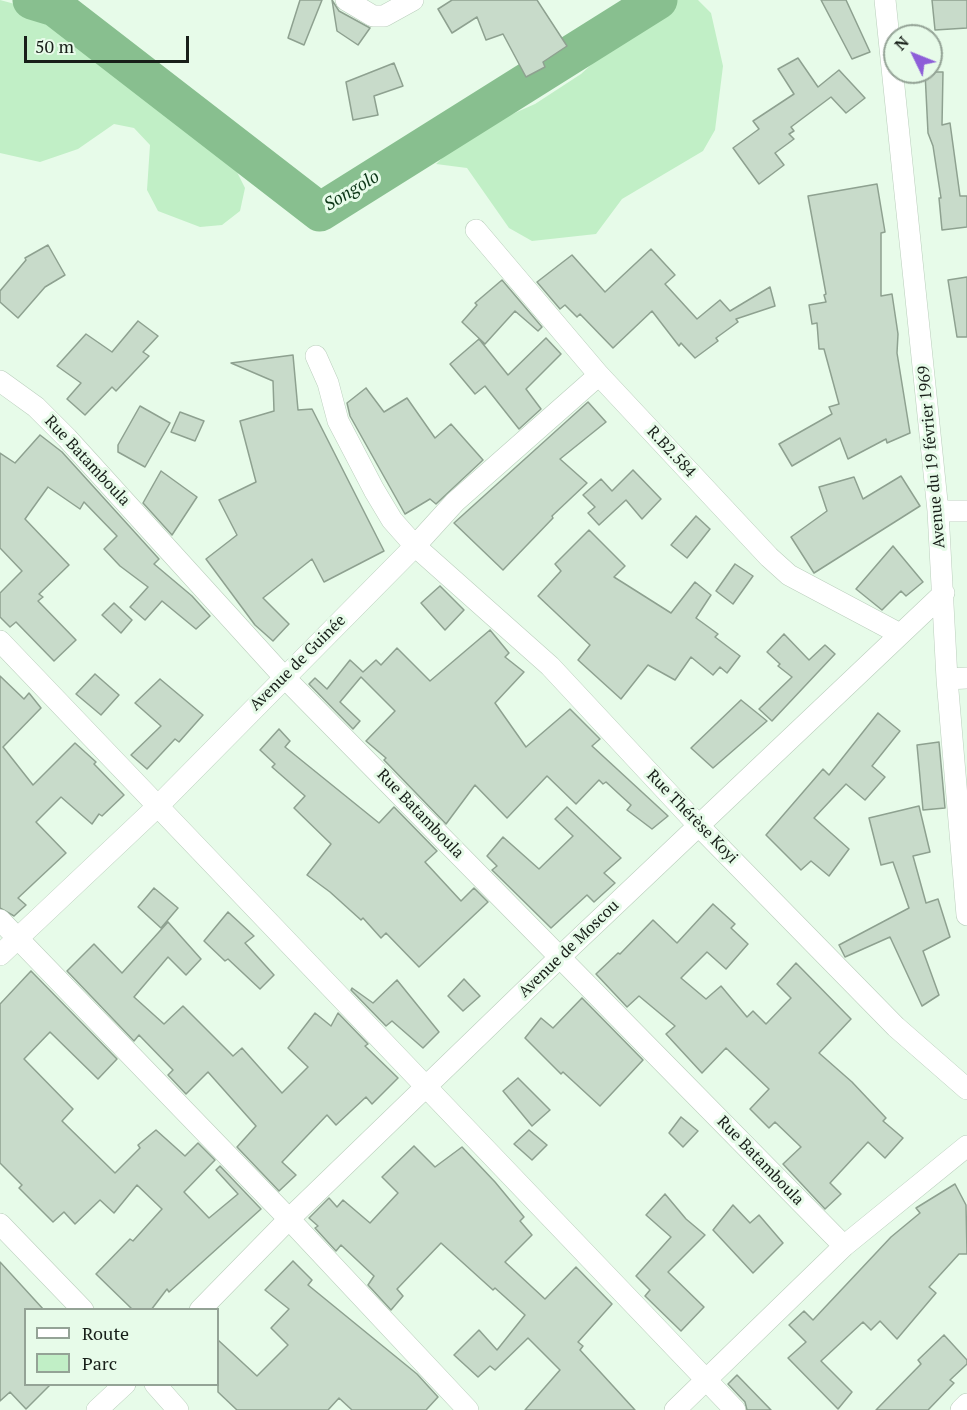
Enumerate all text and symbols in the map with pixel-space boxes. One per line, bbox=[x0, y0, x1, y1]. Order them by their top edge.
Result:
scale bar bbox=[27, 24, 192, 62]
north arrow bbox=[883, 24, 943, 84]
text: N bbox=[889, 31, 913, 55]
text: 50 m bbox=[35, 34, 74, 58]
water label: Songolo bbox=[320, 166, 384, 216]
street label: Avenue du 19 février 1969 bbox=[914, 365, 950, 549]
street label: Rue Batamboula bbox=[40, 412, 134, 510]
street label: R.B2.584 bbox=[642, 422, 700, 482]
street label: Avenue de Guinée bbox=[246, 611, 350, 715]
street label: Rue Batamboula bbox=[373, 765, 467, 863]
street label: Rue Thérèse Koyi bbox=[642, 766, 742, 868]
street label: Avenue de Moscou bbox=[515, 896, 623, 1002]
street label: Rue Batamboula bbox=[713, 1112, 807, 1210]
legend bbox=[24, 1308, 219, 1386]
text: Route bbox=[82, 1321, 129, 1345]
text: Parc bbox=[82, 1351, 117, 1375]

